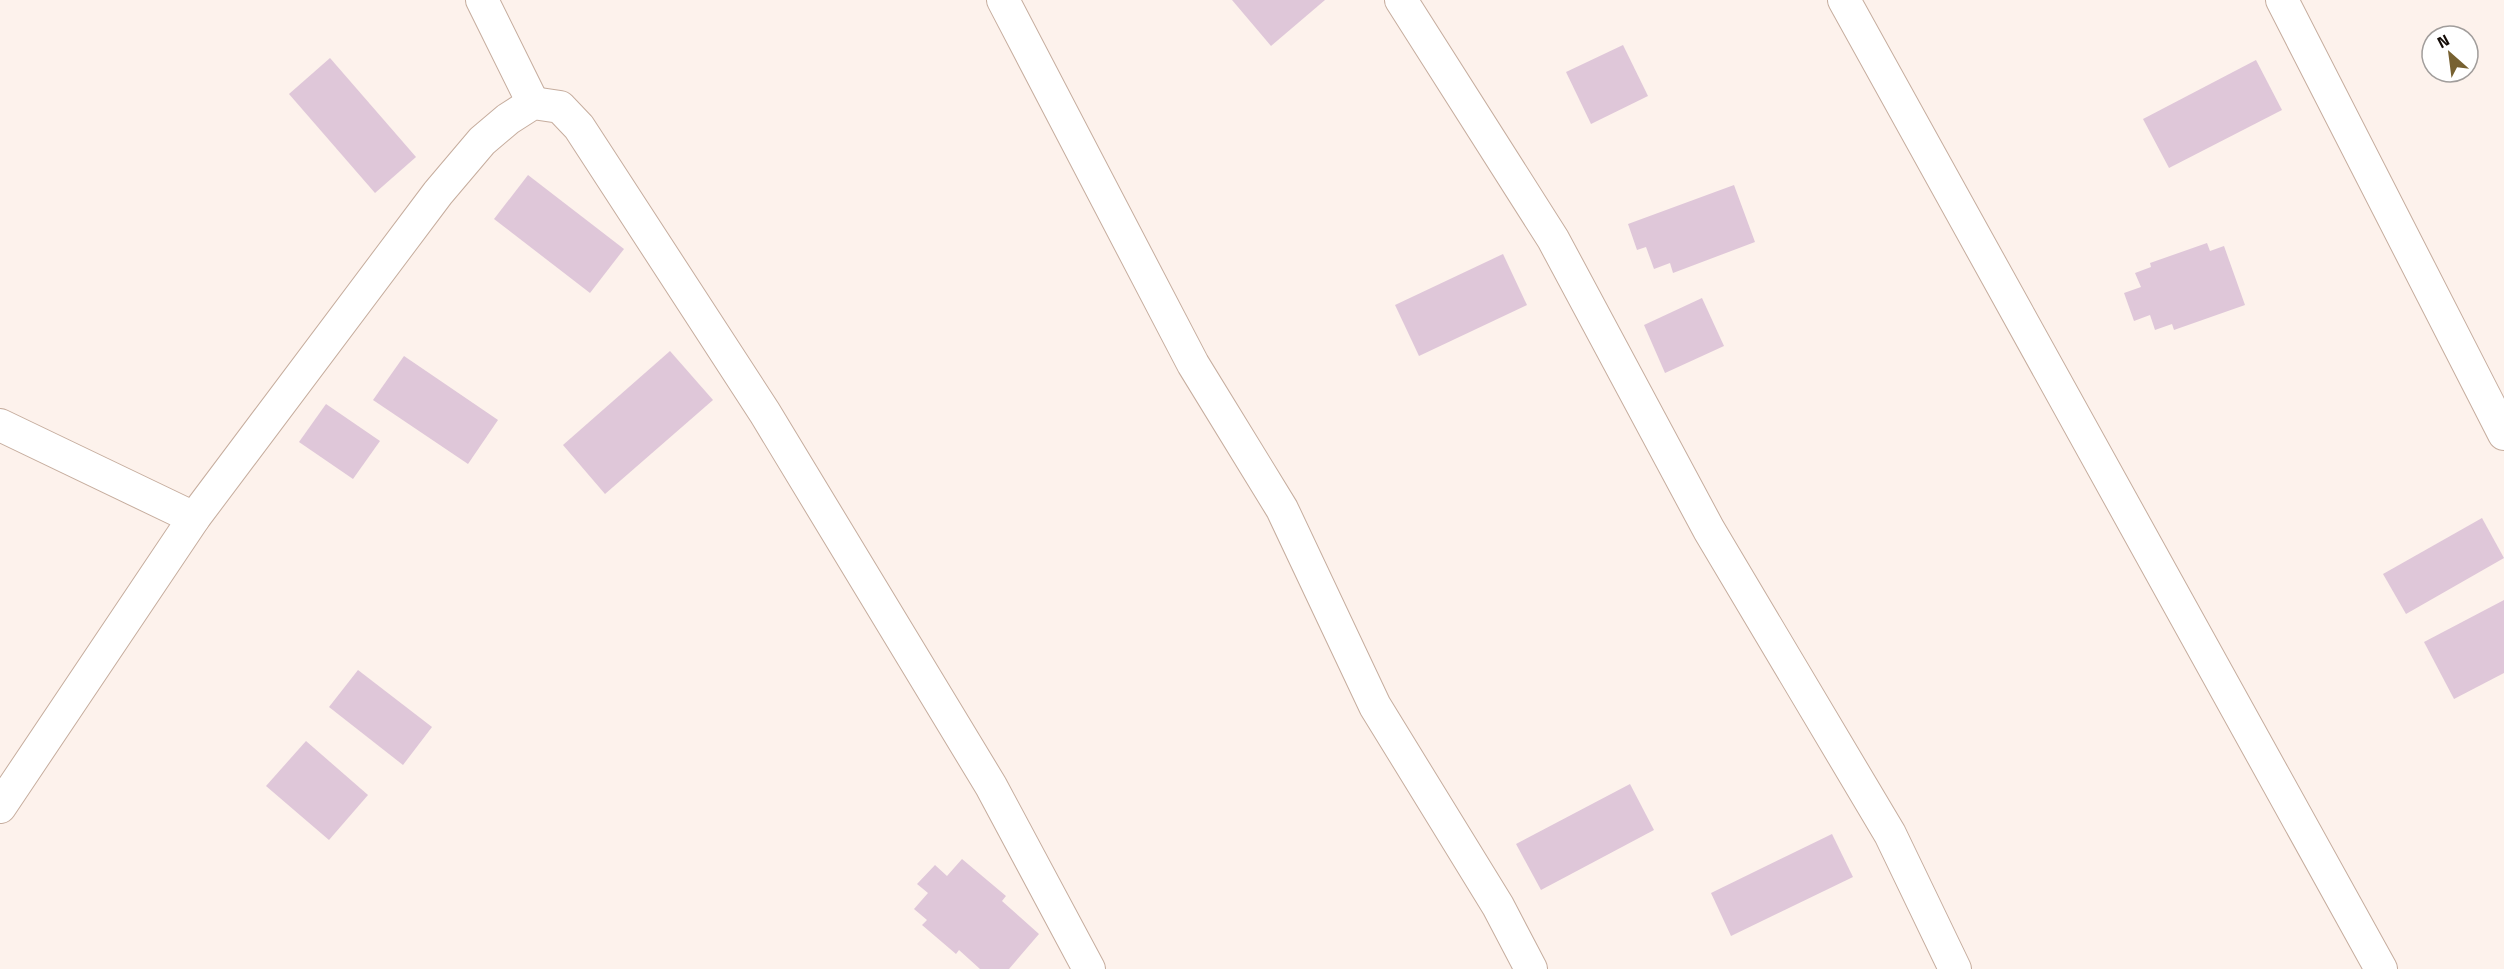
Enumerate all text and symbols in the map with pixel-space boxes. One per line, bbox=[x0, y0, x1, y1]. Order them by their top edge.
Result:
north arrow bbox=[2420, 24, 2480, 84]
text: N bbox=[2432, 28, 2453, 54]

